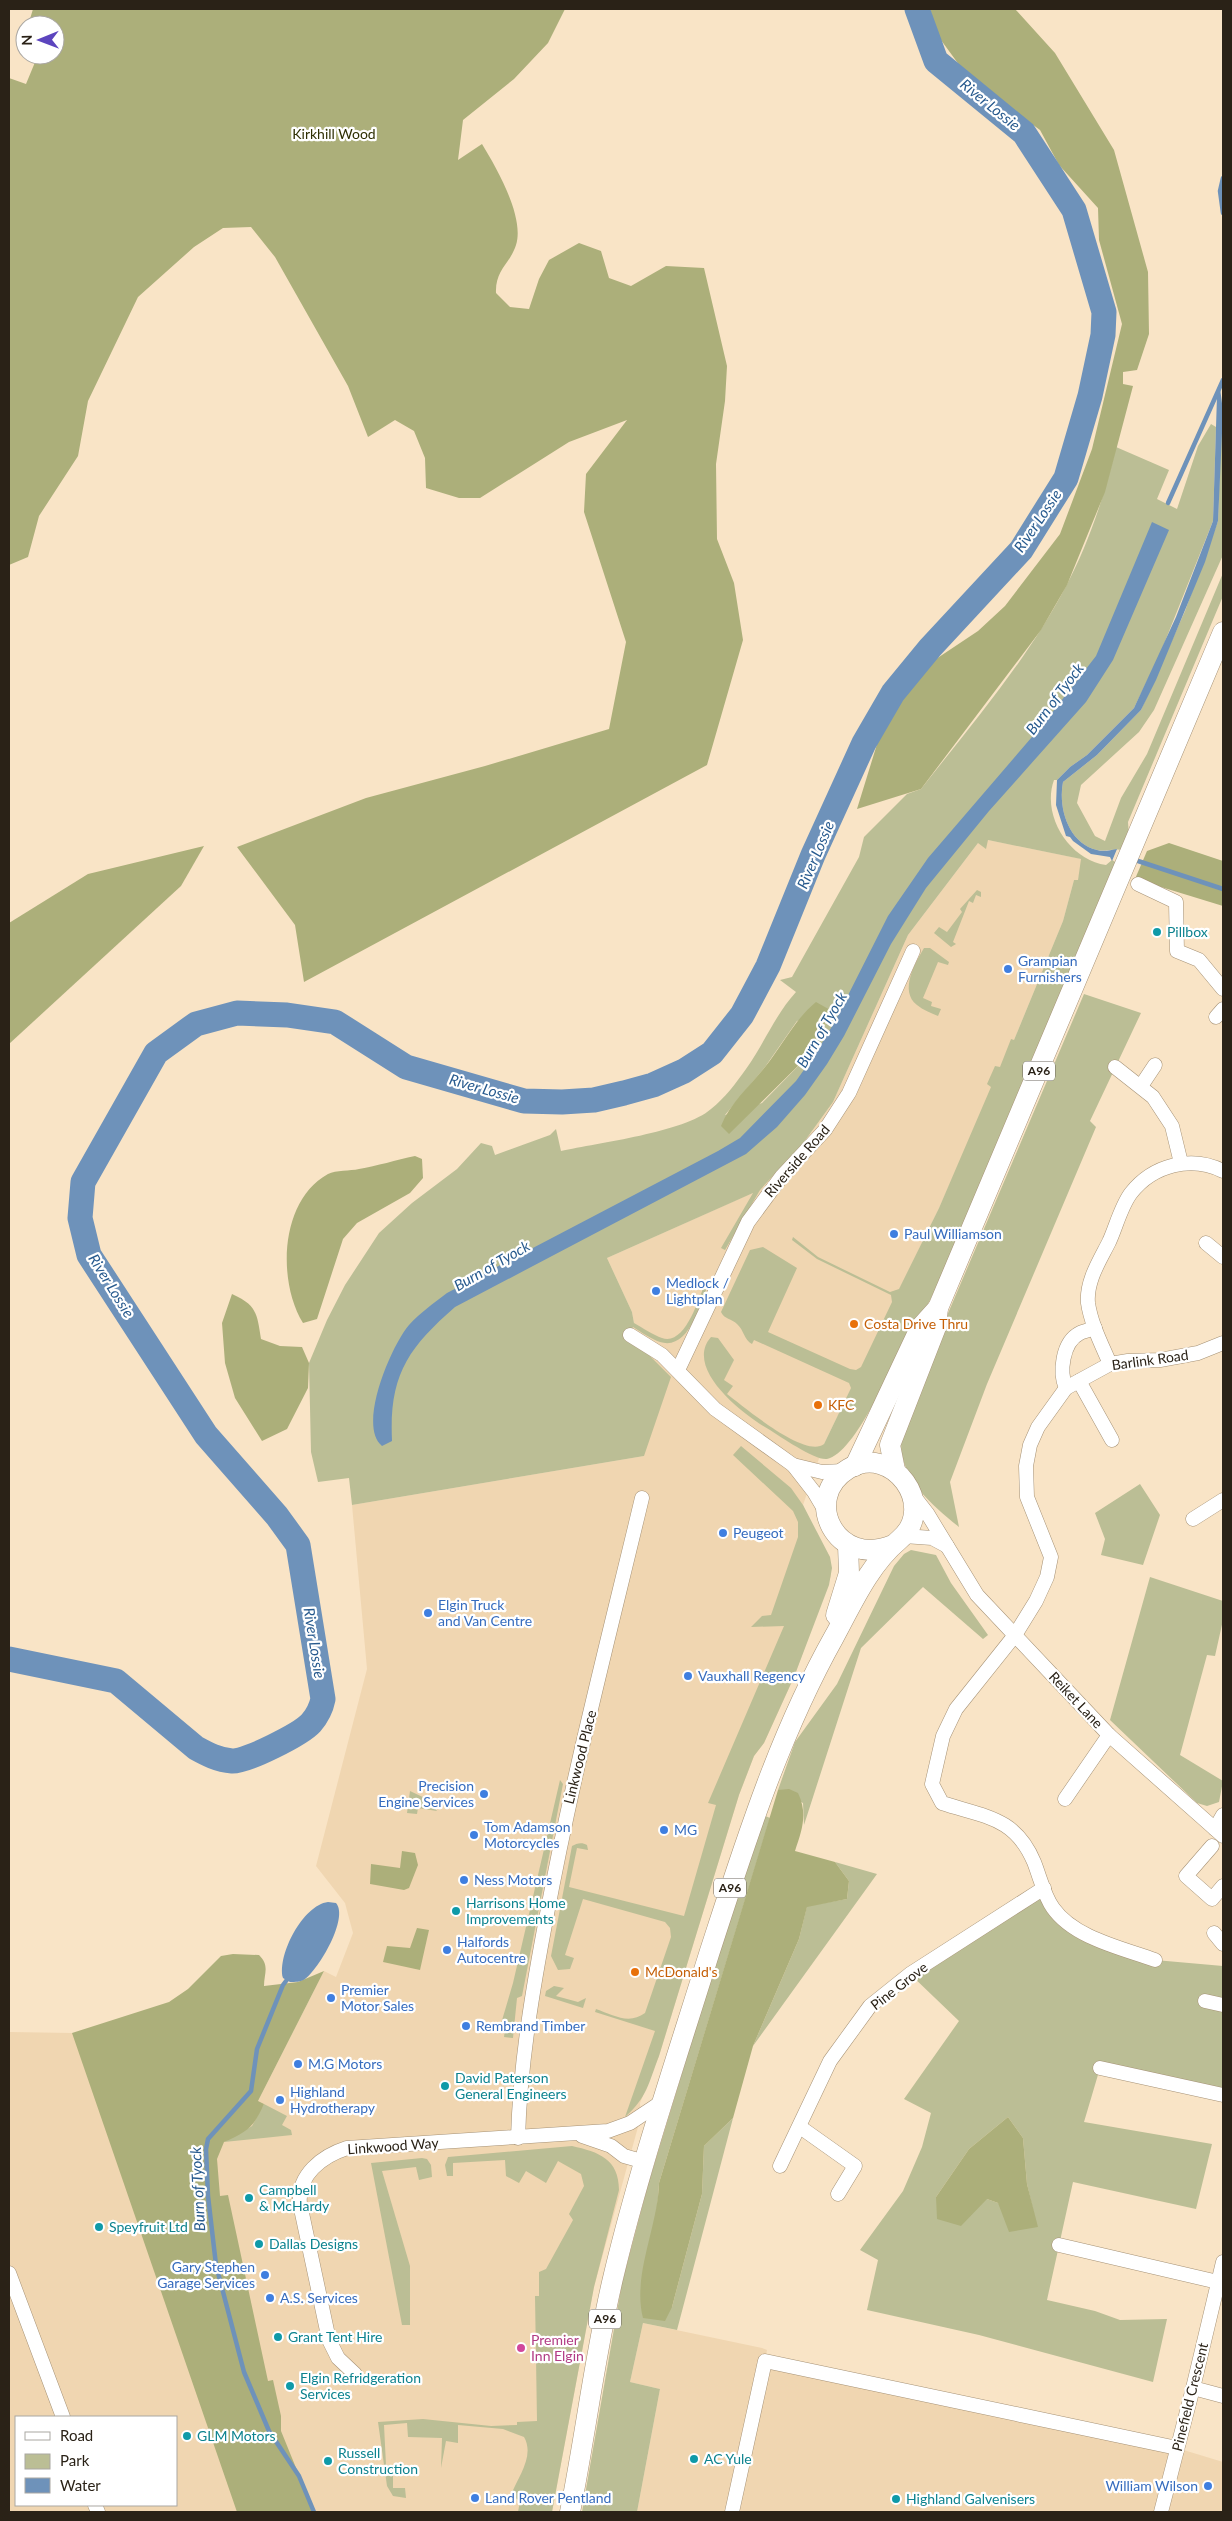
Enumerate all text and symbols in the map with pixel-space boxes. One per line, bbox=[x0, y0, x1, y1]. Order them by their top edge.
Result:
north arrow bbox=[15, 15, 65, 65]
text: N bbox=[18, 35, 35, 46]
water label: River Lossie bbox=[957, 75, 1024, 134]
park label: Kirkhill Wood bbox=[292, 125, 376, 142]
water label: River Lossie bbox=[1010, 486, 1065, 555]
water label: Burn of Tyock bbox=[1022, 659, 1087, 738]
water label: River Lossie bbox=[793, 818, 837, 891]
place label: Pillbox bbox=[1167, 923, 1208, 940]
marker: Pillbox bbox=[1151, 926, 1163, 938]
place label: Grampian Furnishers bbox=[1018, 952, 1082, 985]
marker: Grampian Furnishers bbox=[1002, 963, 1014, 975]
water label: Burn of Tyock bbox=[792, 988, 850, 1071]
road number: A96 bbox=[1023, 1062, 1055, 1080]
water label: River Lossie bbox=[447, 1070, 521, 1107]
street label: Riverside Road bbox=[760, 1121, 833, 1201]
place label: Paul Williamson bbox=[904, 1225, 1002, 1242]
marker: Paul Williamson bbox=[888, 1228, 900, 1240]
water label: Burn of Tyock bbox=[450, 1236, 533, 1294]
water label: River Lossie bbox=[85, 1250, 138, 1321]
place label: Medlock / Lightplan bbox=[666, 1274, 729, 1307]
marker: Medlock / Lightplan bbox=[650, 1285, 662, 1297]
place label: Costa Drive Thru bbox=[864, 1315, 968, 1332]
marker: Costa Drive Thru bbox=[848, 1318, 860, 1330]
street label: Barlink Road bbox=[1111, 1346, 1189, 1373]
place label: KFC bbox=[828, 1396, 855, 1413]
marker: KFC bbox=[812, 1399, 824, 1411]
place label: Peugeot bbox=[733, 1524, 784, 1541]
marker: Peugeot bbox=[717, 1527, 729, 1539]
place label: Elgin Truck and Van Centre bbox=[438, 1596, 532, 1629]
water label: River Lossie bbox=[300, 1606, 329, 1680]
marker: Elgin Truck and Van Centre bbox=[422, 1607, 434, 1619]
place label: Vauxhall Regency bbox=[698, 1667, 806, 1684]
street label: Reiket Lane bbox=[1046, 1668, 1107, 1731]
marker: Vauxhall Regency bbox=[682, 1670, 694, 1682]
street label: Linkwood Place bbox=[560, 1708, 599, 1806]
place label: Precision Engine Services bbox=[378, 1777, 474, 1810]
marker: Precision Engine Services bbox=[478, 1788, 490, 1800]
place label: Tom Adamson Motorcycles bbox=[484, 1818, 571, 1851]
place label: MG bbox=[674, 1821, 697, 1838]
marker: MG bbox=[658, 1824, 670, 1836]
marker: Tom Adamson Motorcycles bbox=[468, 1829, 480, 1841]
place label: Ness Motors bbox=[474, 1871, 552, 1888]
marker: Ness Motors bbox=[458, 1874, 470, 1886]
road number: A96 bbox=[714, 1879, 746, 1898]
place label: Harrisons Home Improvements bbox=[466, 1894, 566, 1927]
marker: Harrisons Home Improvements bbox=[450, 1905, 462, 1917]
place label: Halfords Autocentre bbox=[457, 1933, 526, 1966]
marker: Halfords Autocentre bbox=[441, 1944, 453, 1956]
street label: Pine Grove bbox=[867, 1958, 931, 2013]
place label: McDonald's bbox=[645, 1963, 718, 1980]
marker: McDonald's bbox=[629, 1966, 641, 1978]
place label: Premier Motor Sales bbox=[341, 1981, 414, 2014]
marker: Premier Motor Sales bbox=[325, 1992, 337, 2004]
place label: Rembrand Timber bbox=[476, 2017, 585, 2034]
marker: Rembrand Timber bbox=[460, 2020, 472, 2032]
place label: M.G Motors bbox=[308, 2055, 382, 2072]
marker: M.G Motors bbox=[292, 2058, 304, 2070]
place label: David Paterson General Engineers bbox=[455, 2069, 567, 2102]
marker: David Paterson General Engineers bbox=[439, 2080, 451, 2092]
place label: Highland Hydrotherapy bbox=[290, 2083, 376, 2116]
marker: Highland Hydrotherapy bbox=[274, 2094, 286, 2106]
street label: Linkwood Way bbox=[347, 2134, 440, 2157]
water label: Burn of Tyock bbox=[186, 2145, 208, 2232]
place label: Campbell & McHardy bbox=[259, 2181, 330, 2214]
marker: Campbell & McHardy bbox=[243, 2192, 255, 2204]
place label: Speyfruit Ltd bbox=[109, 2218, 188, 2235]
marker: Speyfruit Ltd bbox=[93, 2221, 105, 2233]
place label: Dallas Designs bbox=[269, 2235, 358, 2252]
marker: Dallas Designs bbox=[253, 2238, 265, 2250]
place label: Gary Stephen Garage Services bbox=[157, 2258, 255, 2291]
marker: Gary Stephen Garage Services bbox=[259, 2269, 271, 2281]
place label: A.S. Services bbox=[280, 2289, 358, 2306]
marker: A.S. Services bbox=[264, 2292, 276, 2304]
road number: A96 bbox=[589, 2310, 621, 2328]
place label: Grant Tent Hire bbox=[288, 2328, 382, 2345]
marker: Grant Tent Hire bbox=[272, 2331, 284, 2343]
place label: Premier Inn Elgin bbox=[531, 2331, 584, 2364]
street label: Pinefield Crescent bbox=[1168, 2341, 1211, 2453]
marker: Premier Inn Elgin bbox=[515, 2342, 527, 2354]
place label: Elgin Refridgeration Services bbox=[300, 2369, 421, 2402]
marker: Elgin Refridgeration Services bbox=[284, 2380, 296, 2392]
legend bbox=[15, 2416, 178, 2506]
text: Road bbox=[60, 2426, 93, 2444]
place label: GLM Motors bbox=[197, 2427, 276, 2444]
marker: GLM Motors bbox=[181, 2430, 193, 2442]
place label: Russell Construction bbox=[338, 2444, 418, 2477]
place label: AC Yule bbox=[704, 2450, 752, 2467]
text: Park bbox=[60, 2451, 90, 2469]
marker: AC Yule bbox=[688, 2453, 700, 2465]
marker: Russell Construction bbox=[322, 2455, 334, 2467]
text: Water bbox=[60, 2476, 101, 2494]
place label: William Wilson bbox=[1105, 2477, 1198, 2494]
marker: William Wilson bbox=[1202, 2480, 1214, 2492]
place label: Land Rover Pentland bbox=[485, 2489, 611, 2506]
place label: Highland Galvenisers bbox=[906, 2490, 1035, 2507]
marker: Land Rover Pentland bbox=[469, 2492, 481, 2504]
marker: Highland Galvenisers bbox=[890, 2493, 902, 2505]

